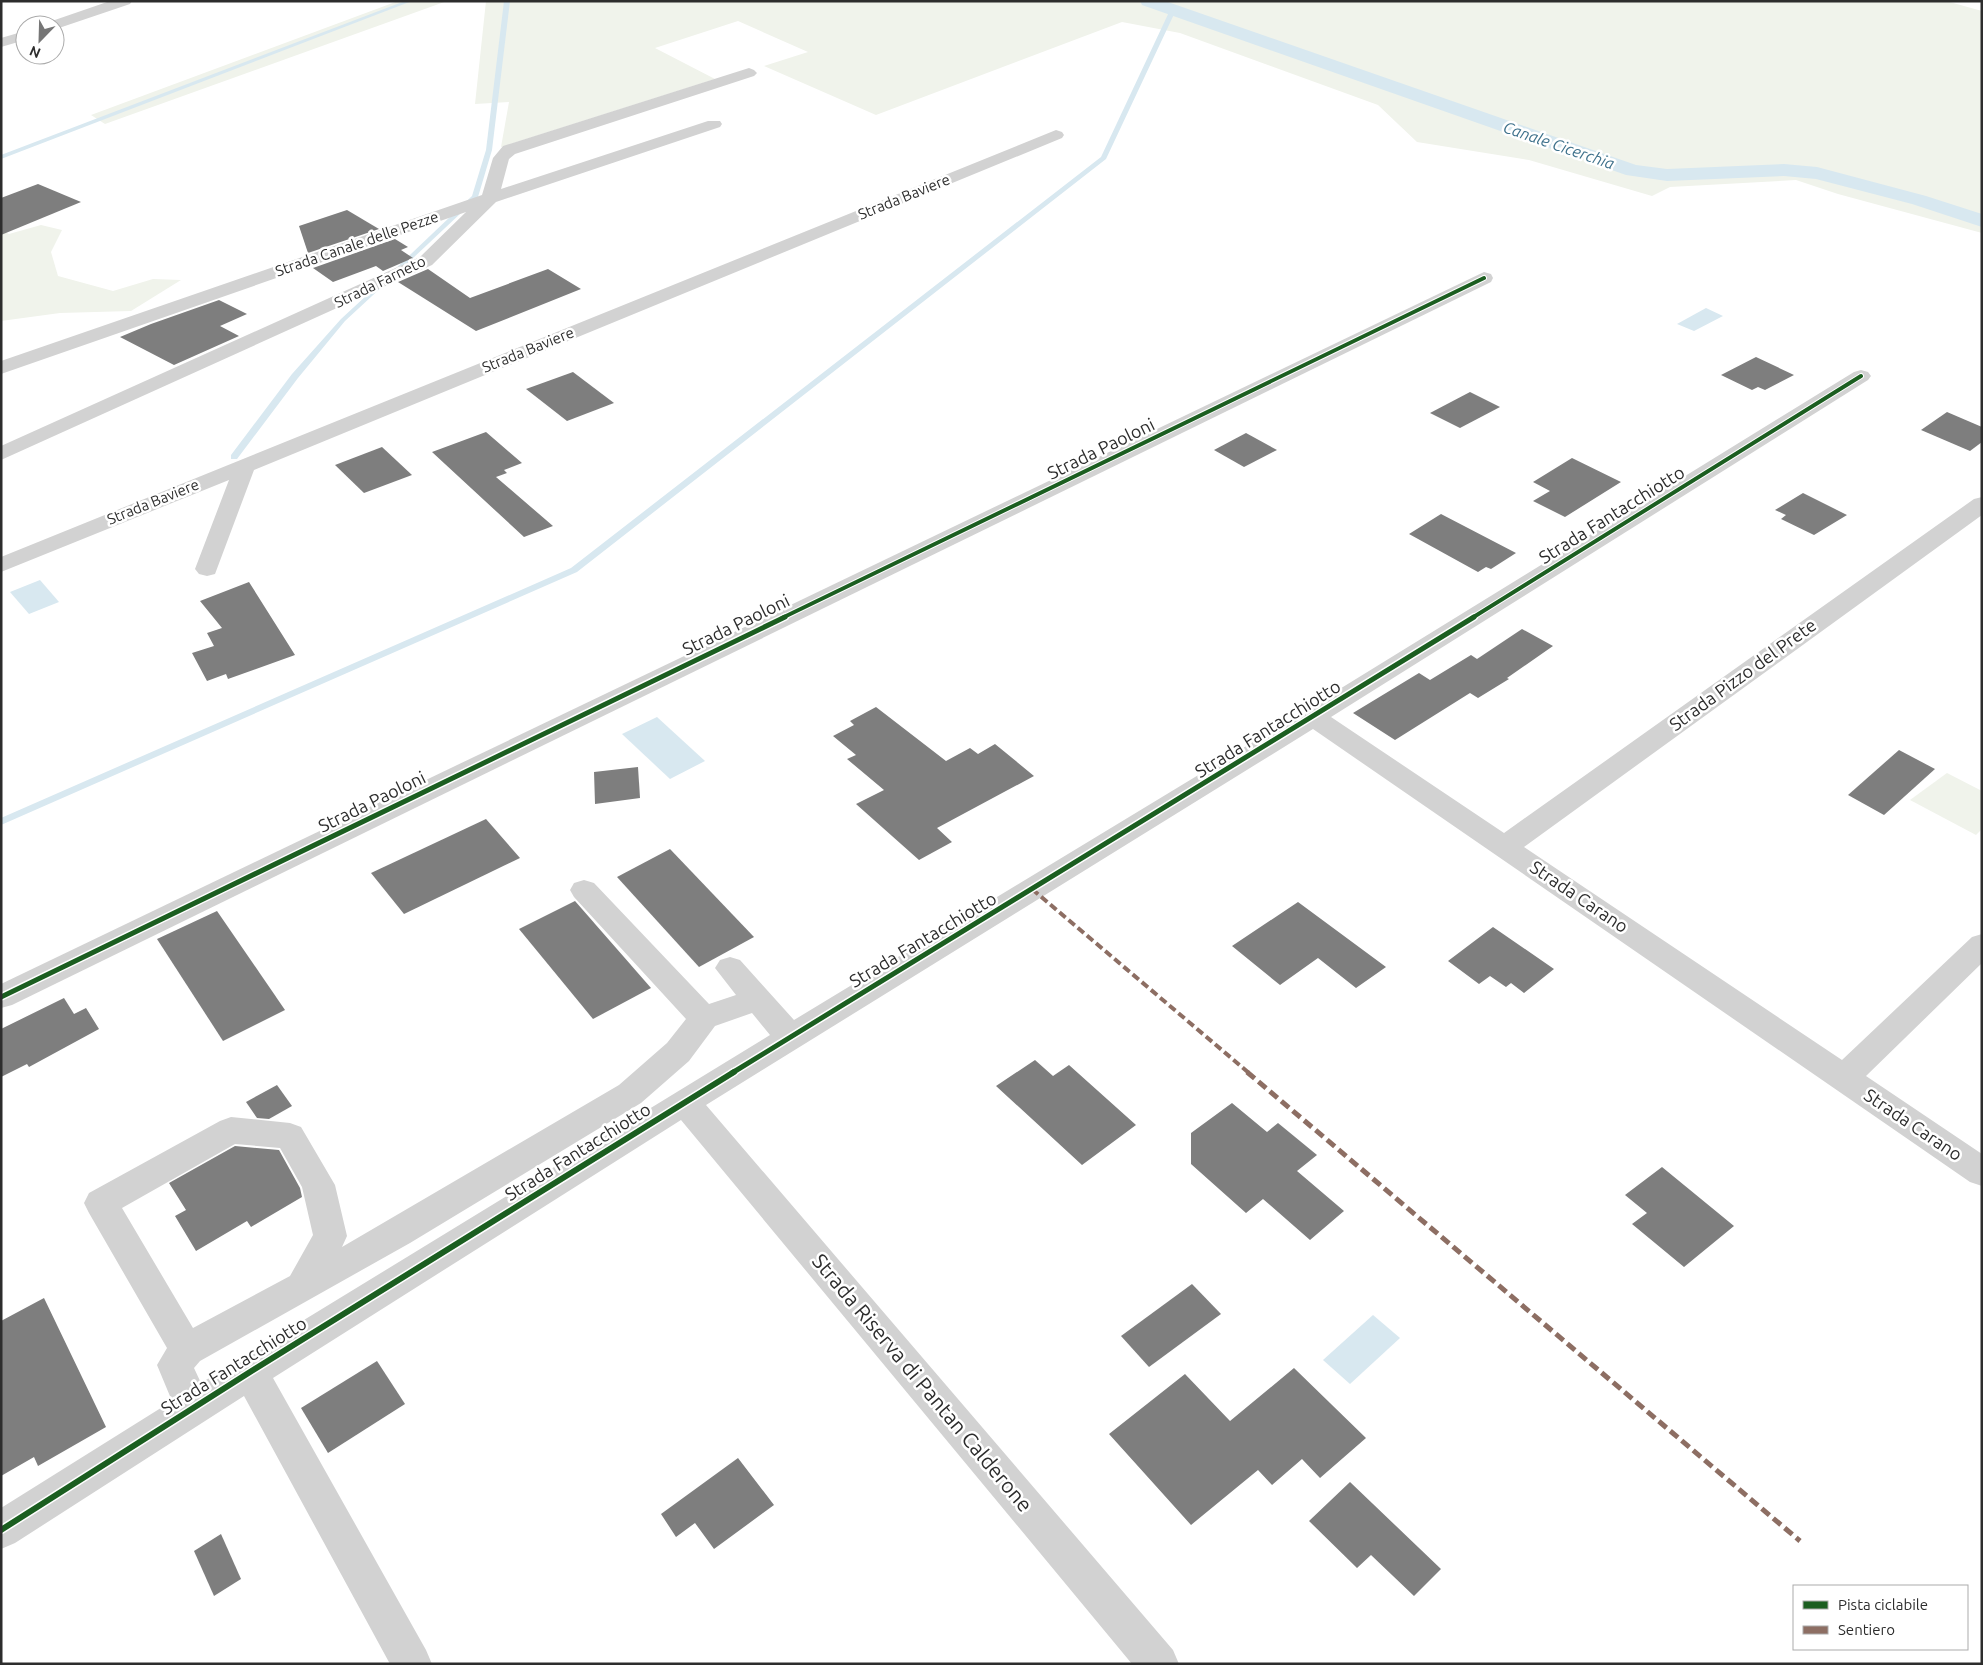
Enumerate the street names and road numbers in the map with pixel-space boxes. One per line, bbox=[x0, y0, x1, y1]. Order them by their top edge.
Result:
street label: Strada Baviere bbox=[855, 170, 952, 223]
street label: Strada Canale delle Pezze bbox=[273, 208, 441, 279]
street label: Strada Farneto bbox=[331, 252, 428, 311]
street label: Strada Baviere bbox=[479, 323, 576, 376]
street label: Strada Paoloni bbox=[1044, 414, 1157, 483]
street label: Strada Fantacchiotto bbox=[1535, 461, 1688, 567]
street label: Strada Baviere bbox=[104, 475, 201, 528]
street label: Strada Paoloni bbox=[679, 590, 792, 659]
street label: Strada Pizzo del Prete bbox=[1665, 614, 1820, 734]
street label: Strada Fantacchiotto bbox=[1191, 675, 1344, 781]
street label: Strada Paoloni bbox=[315, 767, 428, 836]
street label: Strada Carano bbox=[1527, 856, 1632, 936]
street label: Strada Fantacchiotto bbox=[846, 887, 999, 991]
street label: Strada Carano bbox=[1861, 1084, 1966, 1164]
street label: Strada Fantacchiotto bbox=[501, 1098, 654, 1204]
street label: Strada Riserva di Pantan Calderone bbox=[808, 1249, 1038, 1516]
street label: Strada Fantacchiotto bbox=[157, 1312, 310, 1418]

